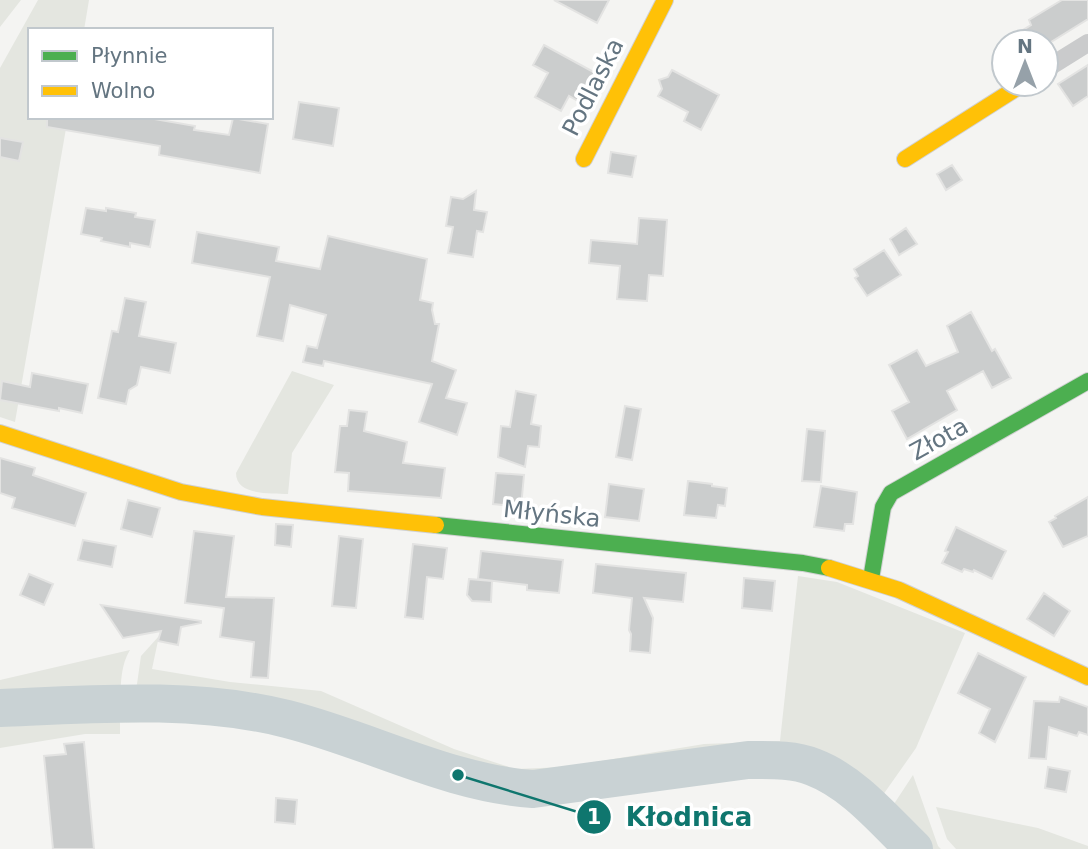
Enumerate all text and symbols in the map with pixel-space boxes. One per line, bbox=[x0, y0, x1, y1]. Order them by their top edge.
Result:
legend bbox=[28, 28, 273, 119]
north arrow bbox=[990, 28, 1060, 98]
street label: Podlaska bbox=[557, 34, 629, 140]
text: N bbox=[1017, 35, 1033, 57]
text: Płynnie bbox=[91, 44, 167, 68]
text: Wolno bbox=[91, 79, 155, 103]
street label: Złota bbox=[905, 412, 973, 466]
street label: Młyńska bbox=[502, 495, 602, 533]
callout: Kłodnica bbox=[576, 793, 766, 840]
text: Kłodnica bbox=[626, 802, 752, 832]
text: 1 bbox=[587, 805, 601, 829]

